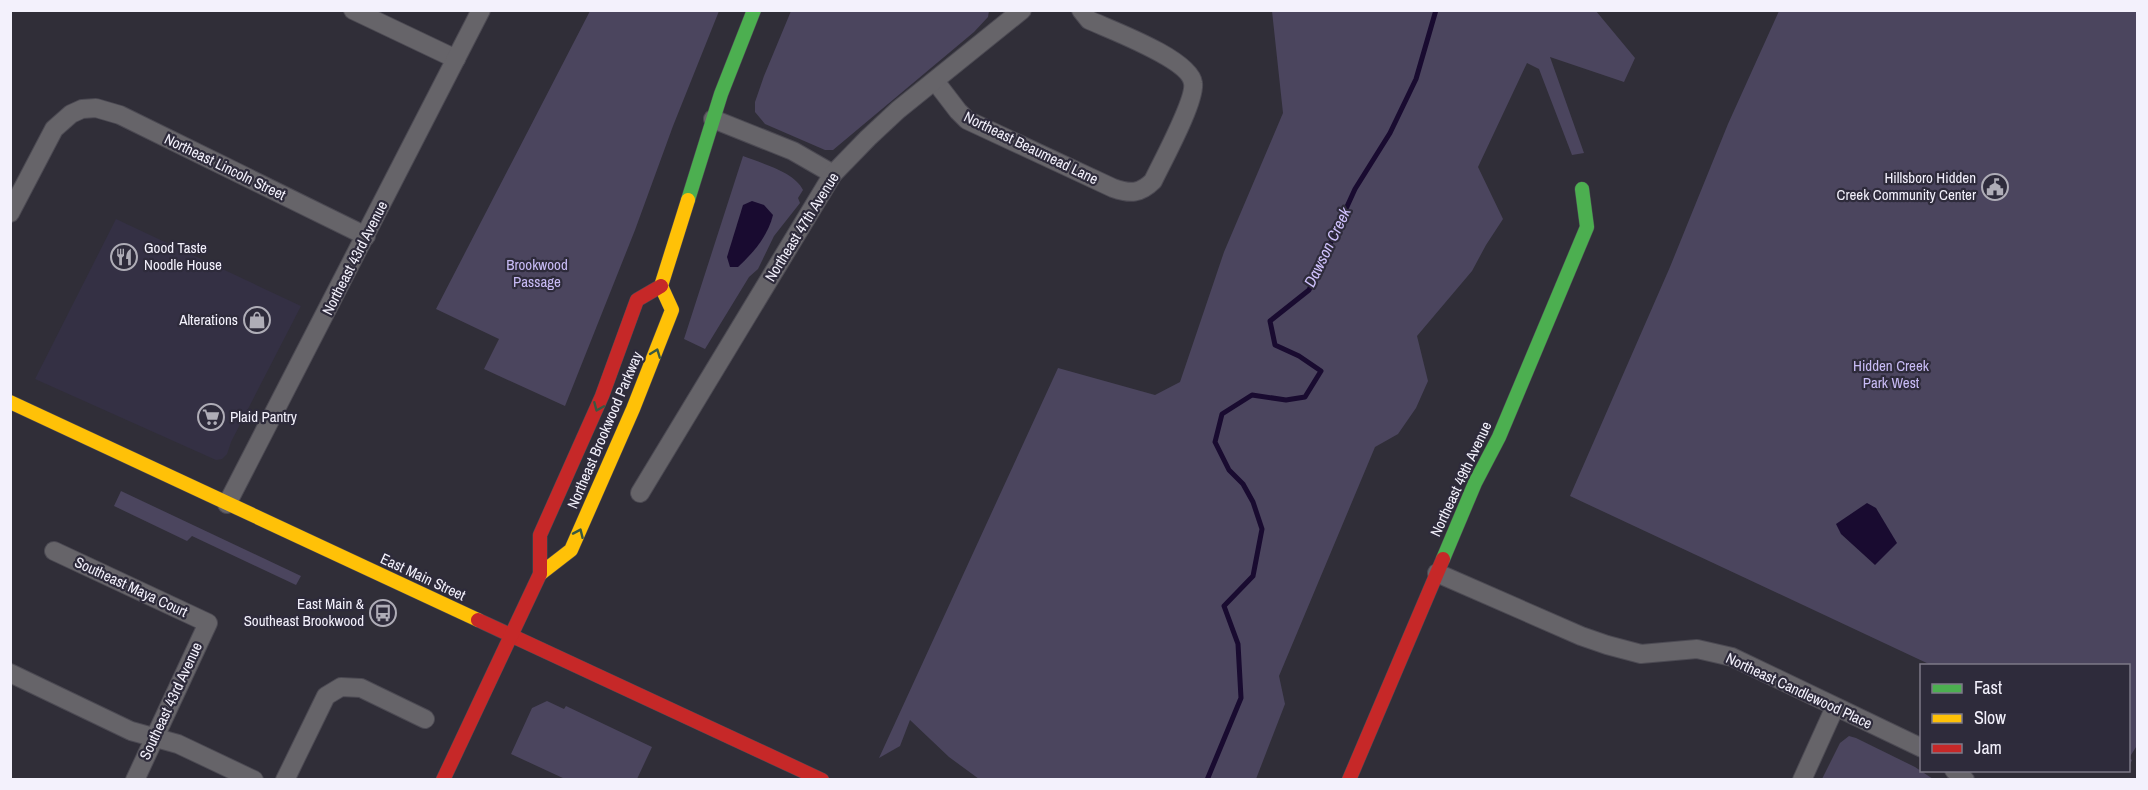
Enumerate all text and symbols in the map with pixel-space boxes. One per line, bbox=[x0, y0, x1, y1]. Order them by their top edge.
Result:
street label: Northeast Beaumead Lane bbox=[961, 106, 1102, 189]
street label: Northeast Lincoln Street bbox=[161, 128, 290, 205]
place label: Hillsboro Hidden Creek Community Center bbox=[1837, 167, 1976, 205]
street label: Northeast 47th Avenue bbox=[760, 168, 844, 285]
public building icon: Hillsboro Hidden Creek Community Center bbox=[1980, 172, 2010, 202]
street label: Northeast 43rd Avenue bbox=[317, 197, 392, 319]
water label: Dawson Creek bbox=[1298, 203, 1356, 290]
place label: Good Taste Noodle House bbox=[144, 237, 222, 275]
restaurant icon: Good Taste Noodle House bbox=[109, 242, 139, 272]
park label: Brookwood Passage bbox=[506, 254, 568, 292]
shop icon: Alterations bbox=[242, 305, 272, 335]
place label: Alterations bbox=[178, 309, 238, 330]
street label: Northeast Brookwood Parkway bbox=[562, 347, 648, 512]
one-way arrow bbox=[648, 349, 661, 359]
park label: Hidden Creek Park West bbox=[1853, 355, 1930, 393]
one-way arrow bbox=[593, 401, 605, 412]
supermarket icon: Plaid Pantry bbox=[196, 402, 226, 432]
place label: Plaid Pantry bbox=[230, 406, 298, 427]
street label: Northeast 49th Avenue bbox=[1425, 418, 1497, 540]
one-way arrow bbox=[572, 528, 584, 539]
street label: East Main Street bbox=[377, 548, 470, 606]
street label: Southeast Maya Court bbox=[71, 551, 192, 622]
place label: East Main & Southeast Brookwood bbox=[244, 593, 365, 631]
bus stop icon: East Main & Southeast Brookwood bbox=[368, 598, 398, 628]
street label: Southeast 43rd Avenue bbox=[134, 638, 207, 763]
street label: Northeast Candlewood Place bbox=[1723, 647, 1876, 734]
legend bbox=[1920, 664, 2130, 772]
text: Fast bbox=[1974, 675, 2002, 700]
text: Slow bbox=[1974, 705, 2006, 730]
text: Jam bbox=[1974, 735, 2002, 760]

